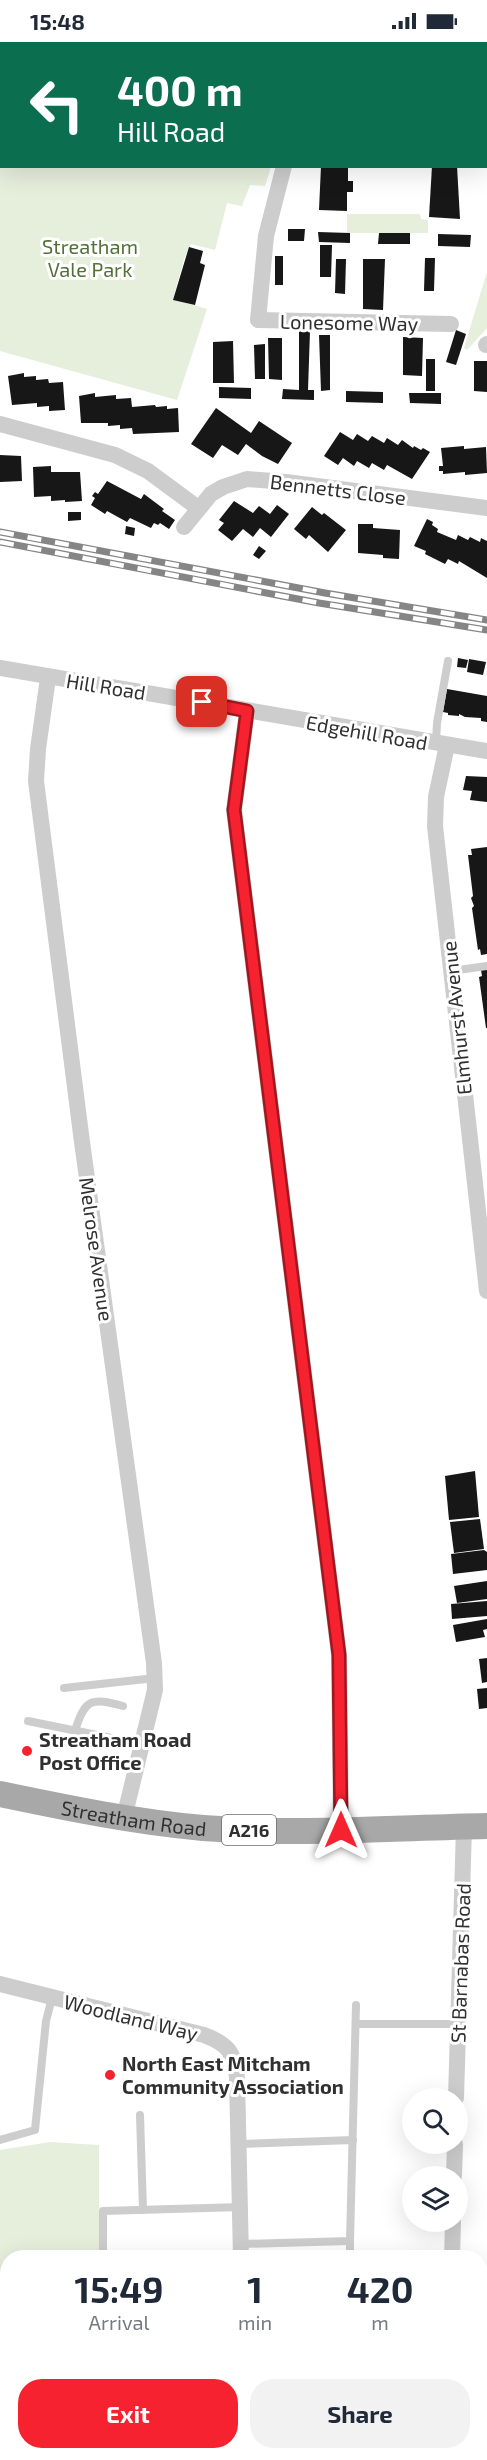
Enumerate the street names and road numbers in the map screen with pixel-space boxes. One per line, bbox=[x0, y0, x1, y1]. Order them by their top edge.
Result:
street label: Lonesome Way bbox=[280, 309, 419, 335]
street label: Bennetts Close bbox=[269, 469, 407, 509]
street label: Hill Road bbox=[64, 668, 148, 704]
street label: Edgehill Road bbox=[304, 710, 430, 754]
street label: Elmhurst Avenue bbox=[436, 940, 476, 1096]
street label: Melrose Avenue bbox=[75, 1175, 119, 1323]
street label: Streatham Road bbox=[59, 1795, 207, 1840]
road number: A216 bbox=[222, 1815, 276, 1845]
street label: St Barnabas Road bbox=[445, 1883, 475, 2043]
street label: Woodland Way bbox=[62, 1989, 201, 2045]

